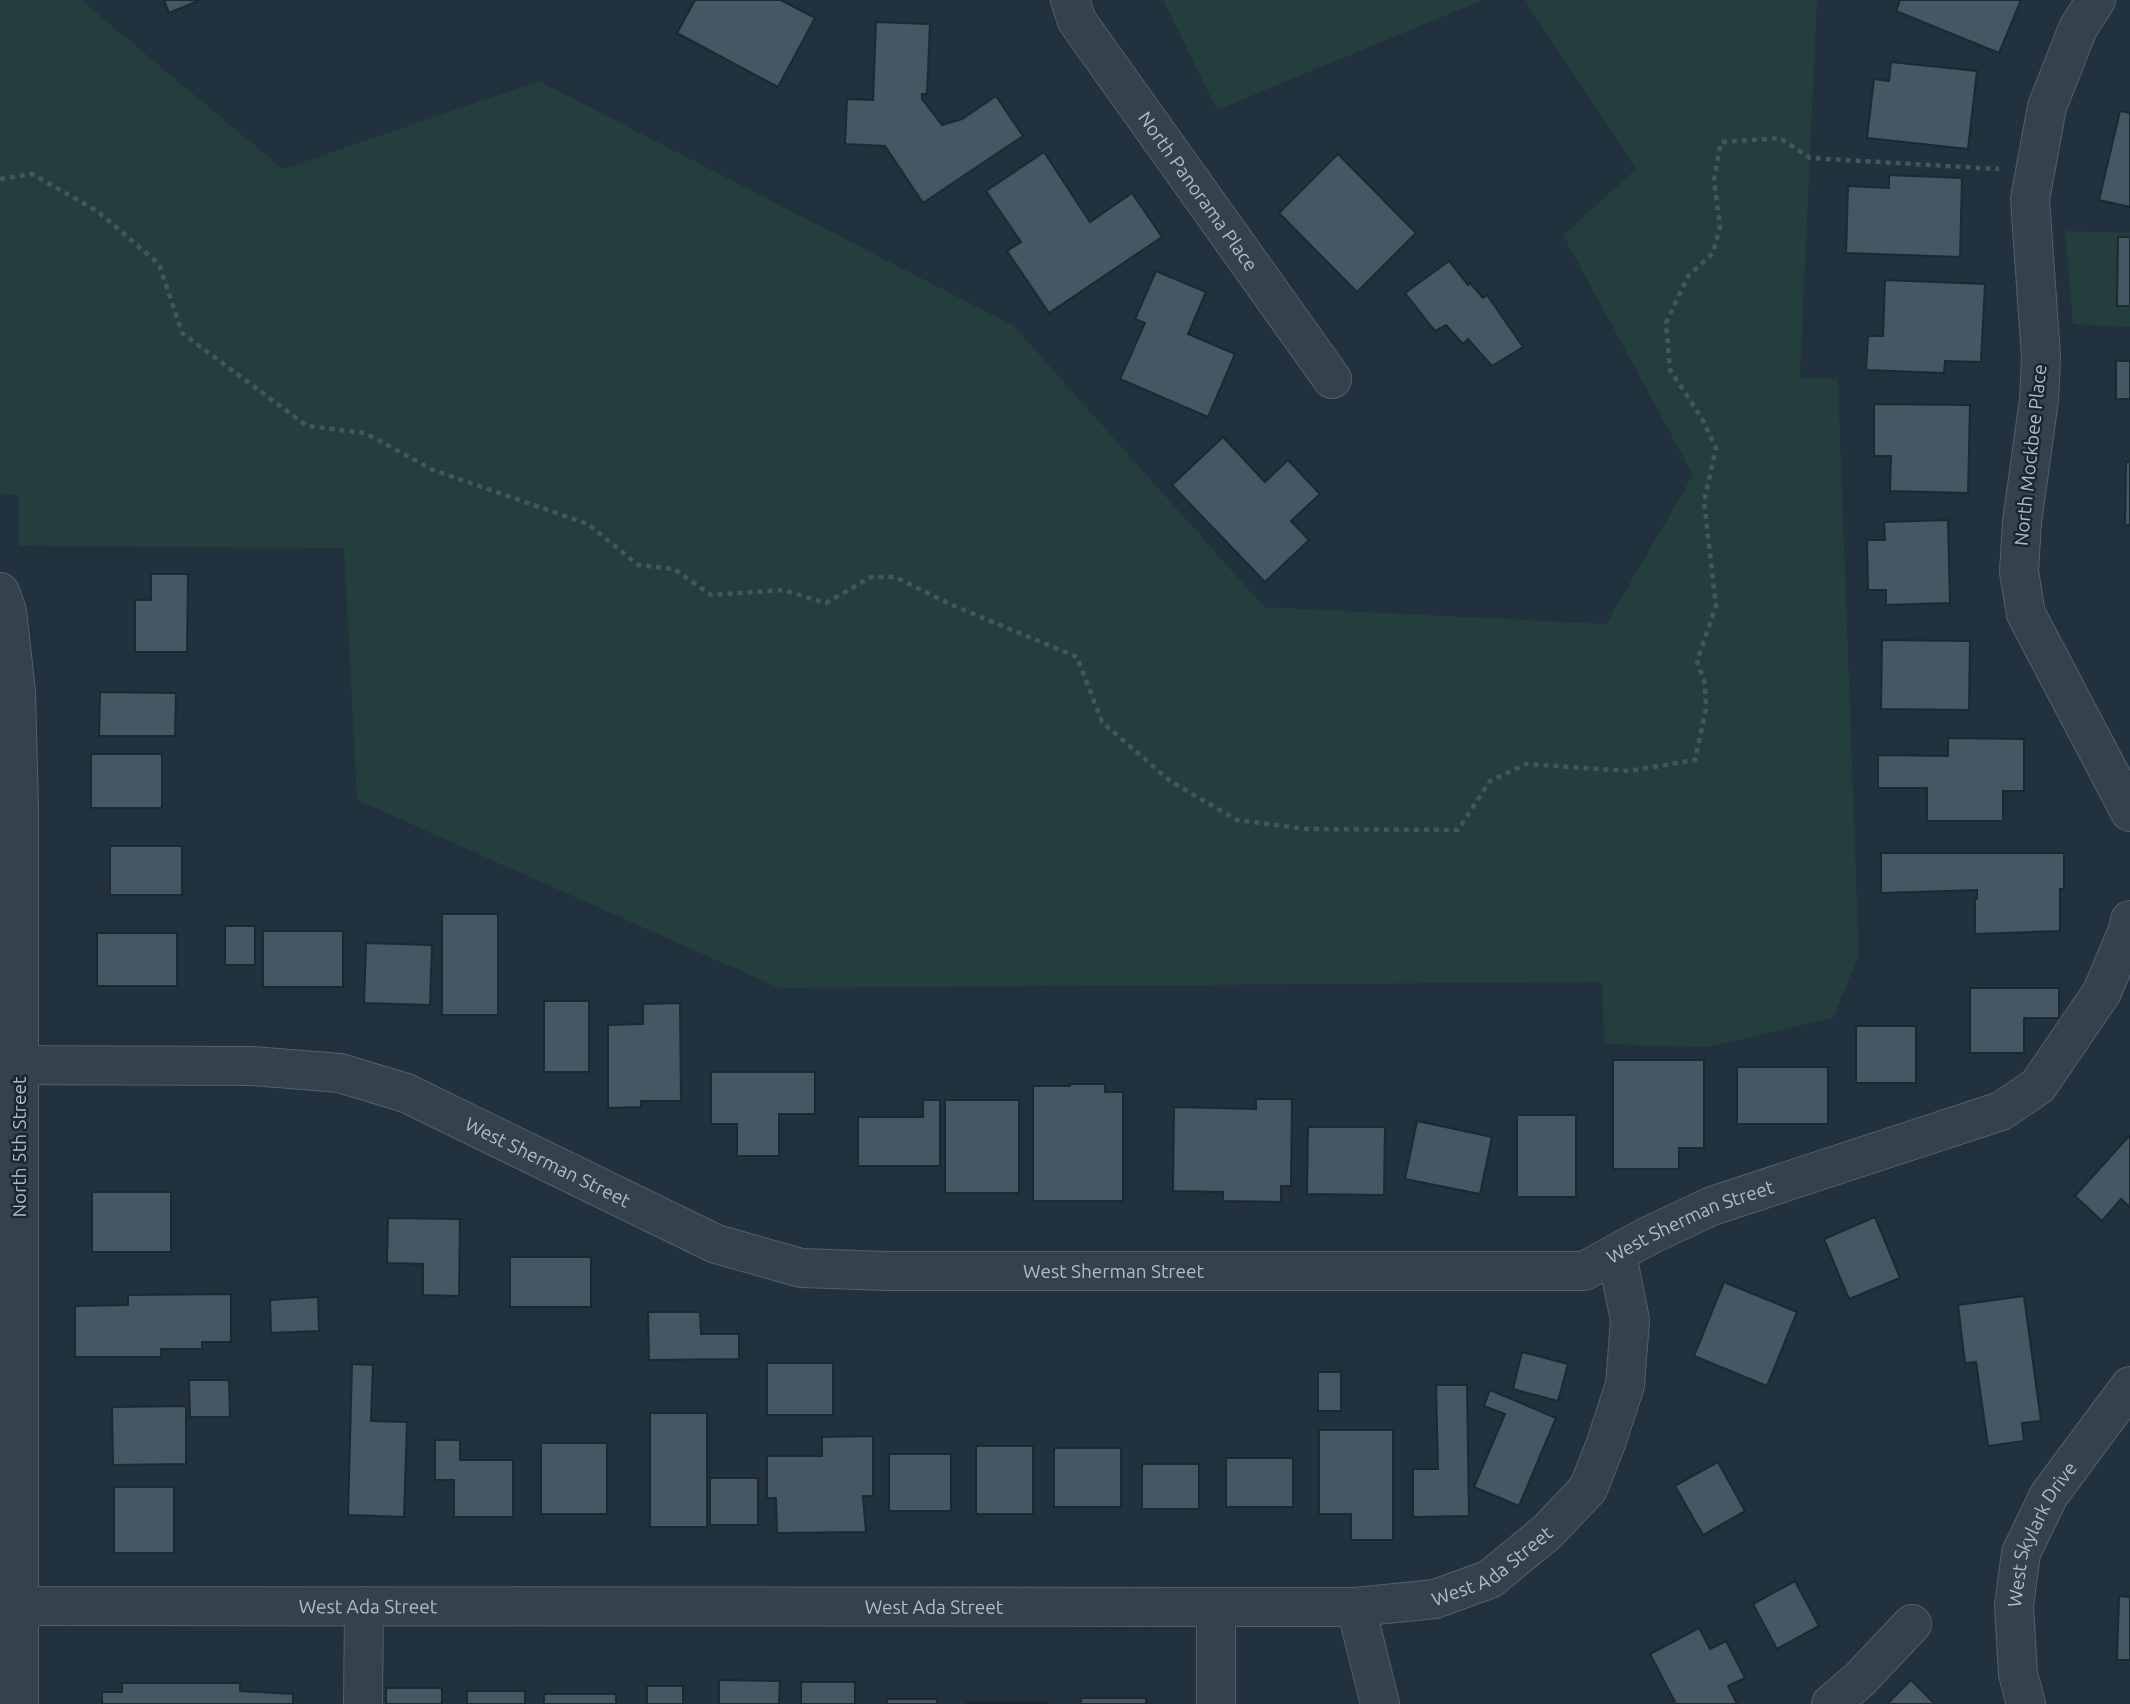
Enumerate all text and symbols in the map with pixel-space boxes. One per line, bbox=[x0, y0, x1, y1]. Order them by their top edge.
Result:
street label: North Panorama Place bbox=[1134, 107, 1262, 275]
street label: North Mockbee Place bbox=[2010, 363, 2050, 547]
street label: North 5th Street bbox=[8, 1076, 30, 1217]
street label: West Sherman Street bbox=[462, 1113, 634, 1212]
street label: West Sherman Street bbox=[1603, 1175, 1777, 1268]
street label: West Sherman Street bbox=[1023, 1260, 1205, 1282]
street label: West Skylark Drive bbox=[2003, 1457, 2081, 1608]
street label: West Ada Street bbox=[1429, 1521, 1557, 1610]
street label: West Ada Street bbox=[299, 1595, 438, 1617]
street label: West Ada Street bbox=[865, 1596, 1004, 1618]

